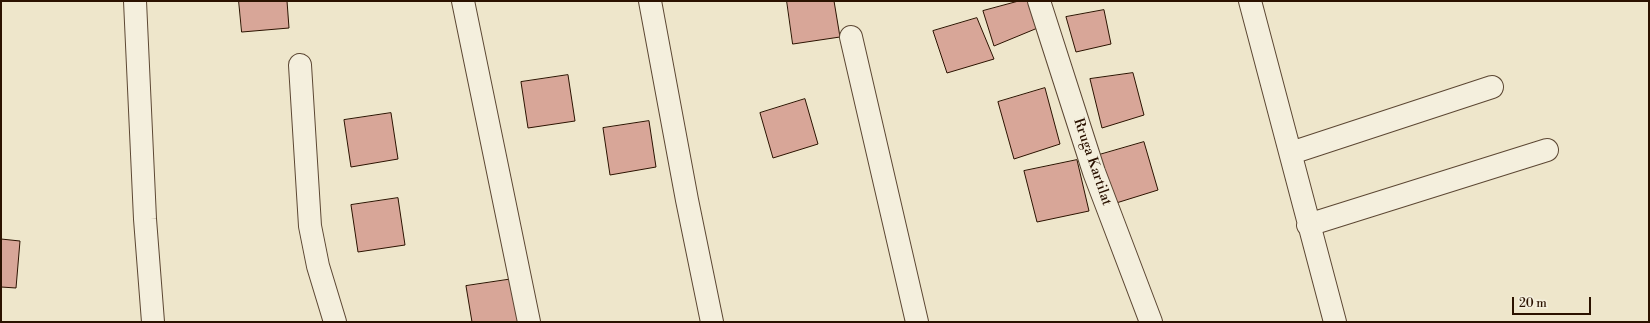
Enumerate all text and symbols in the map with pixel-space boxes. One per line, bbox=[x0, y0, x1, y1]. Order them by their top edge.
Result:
street label: Rruga Kartilat bbox=[1069, 116, 1115, 208]
scale bar bbox=[1514, 289, 1593, 315]
text: 20 m bbox=[1519, 296, 1547, 311]

